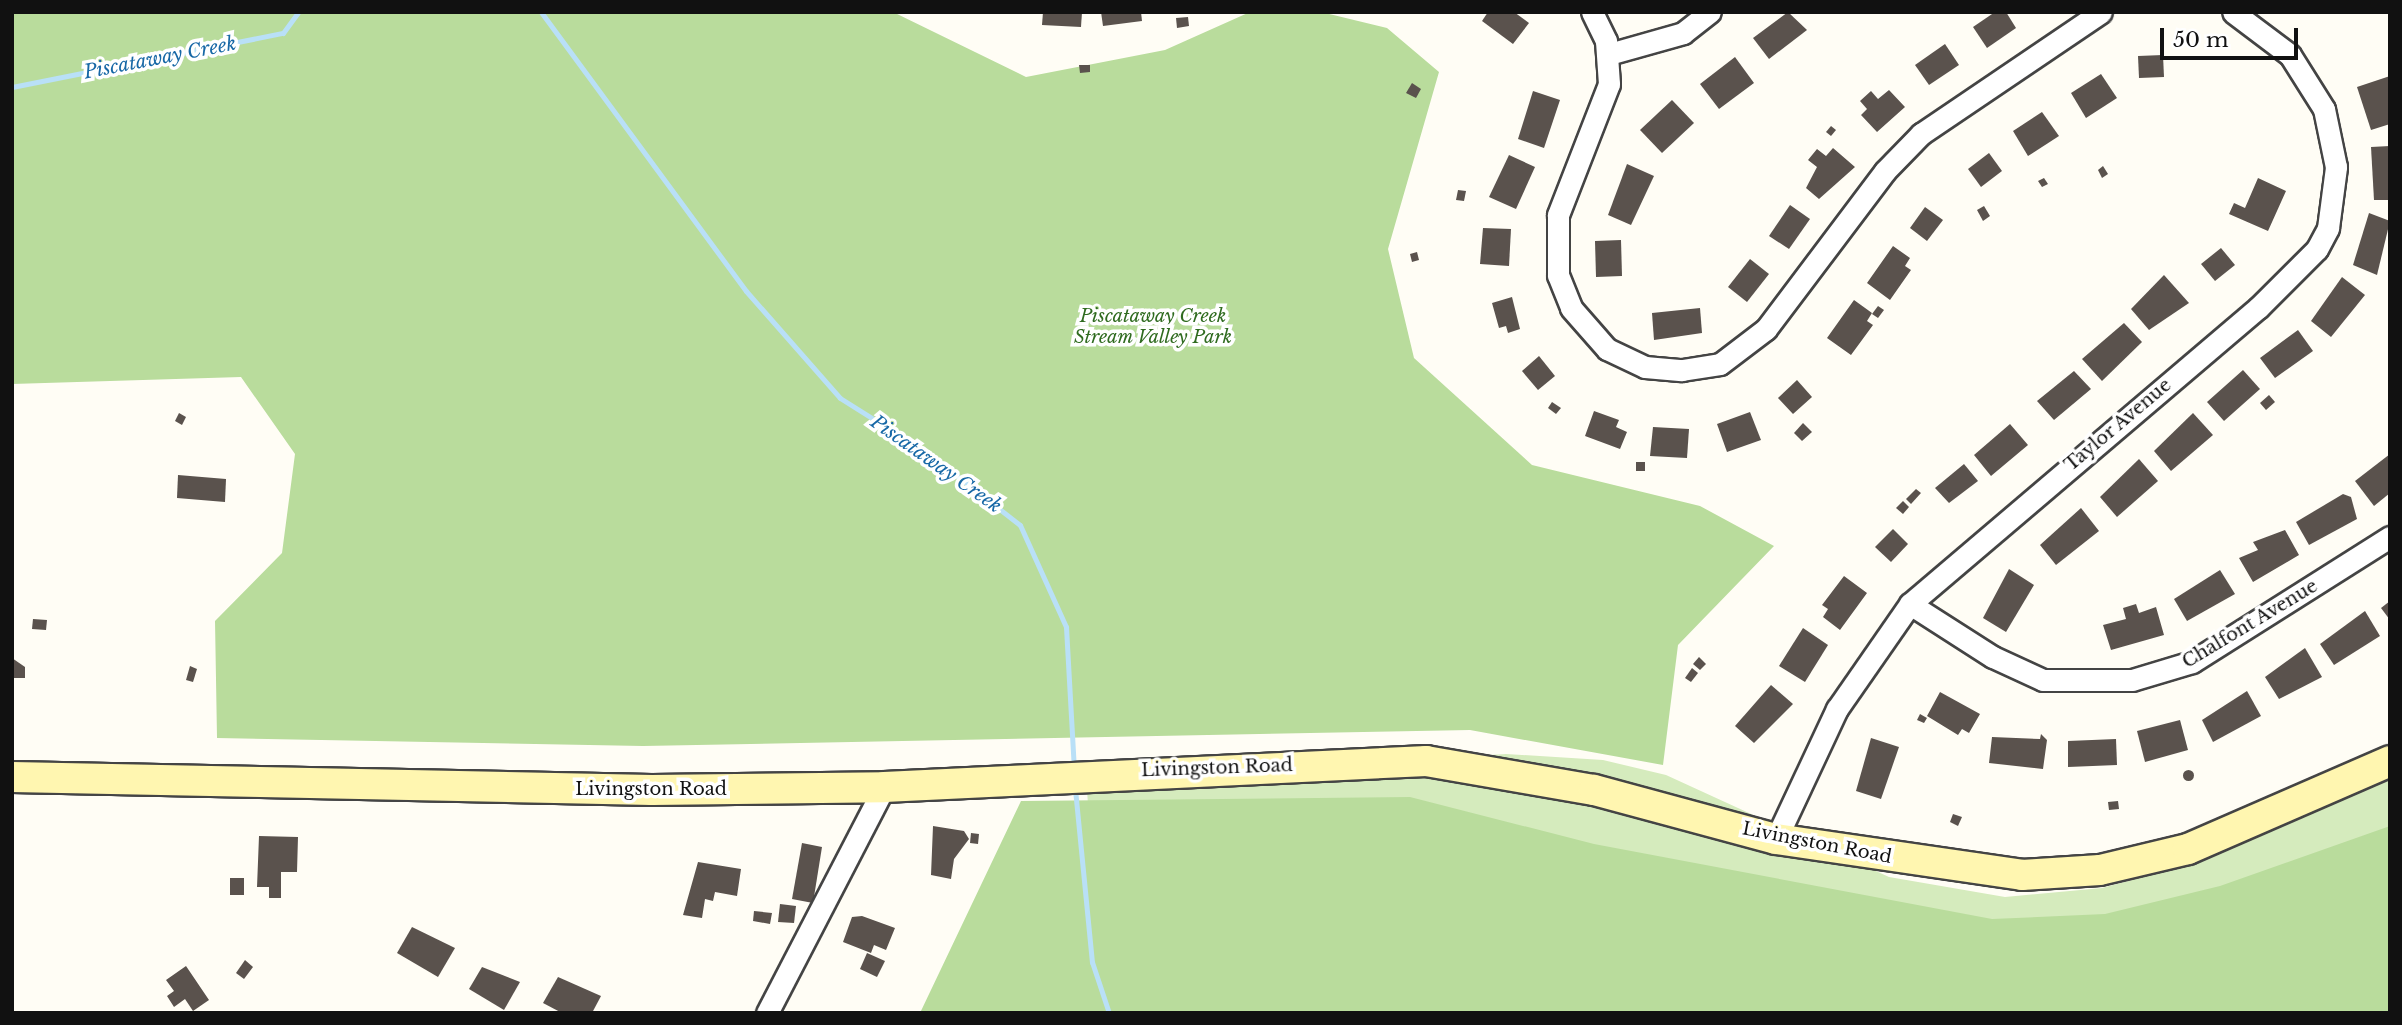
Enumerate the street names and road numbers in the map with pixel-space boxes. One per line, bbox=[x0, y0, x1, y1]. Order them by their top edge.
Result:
street label: Taylor Avenue bbox=[2060, 374, 2176, 476]
street label: Chalfont Avenue bbox=[2178, 575, 2322, 673]
street label: Livingston Road bbox=[1141, 755, 1293, 781]
street label: Livingston Road bbox=[575, 778, 727, 800]
street label: Livingston Road bbox=[1741, 818, 1893, 868]

